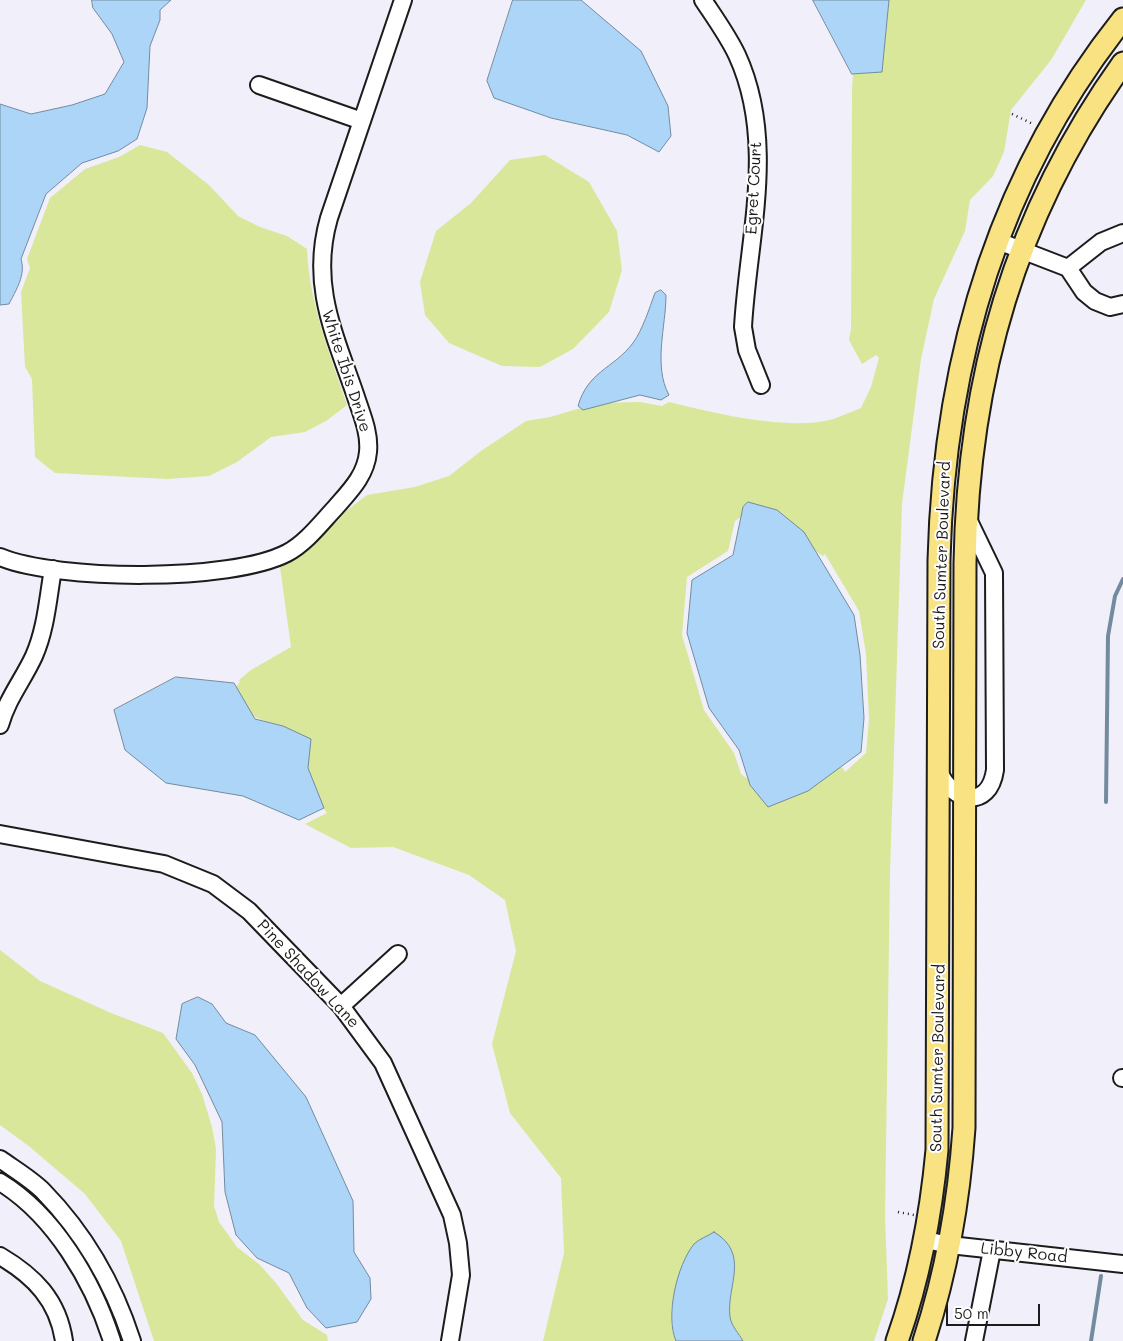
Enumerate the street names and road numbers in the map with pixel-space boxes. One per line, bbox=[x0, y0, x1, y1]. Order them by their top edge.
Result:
street label: Egret Court bbox=[742, 141, 766, 235]
street label: White Ibis Drive bbox=[317, 307, 375, 435]
street label: South Sumter Boulevard bbox=[929, 461, 955, 649]
street label: Pine Shadow Lane bbox=[253, 916, 363, 1032]
street label: South Sumter Boulevard bbox=[927, 964, 949, 1152]
street label: Libby Road bbox=[980, 1239, 1068, 1267]

